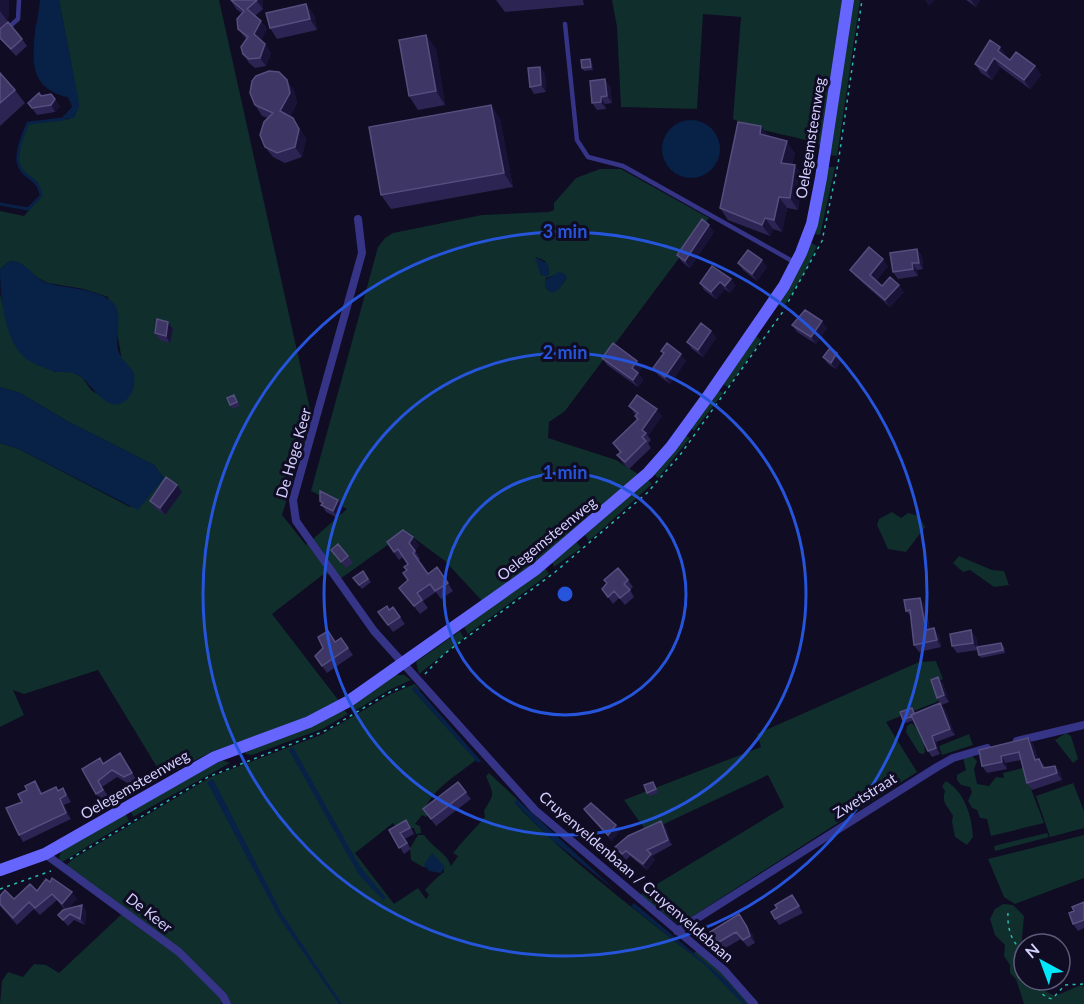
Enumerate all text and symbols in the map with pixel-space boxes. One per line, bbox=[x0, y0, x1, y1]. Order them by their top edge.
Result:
street label: Oelegemsteenweg bbox=[792, 76, 829, 200]
text: 3 min bbox=[543, 220, 587, 242]
text: 2 min bbox=[543, 341, 587, 363]
street label: De Hoge Keer bbox=[272, 405, 315, 500]
text: 1 min bbox=[543, 461, 587, 483]
street label: Oelegemsteenweg bbox=[493, 493, 600, 584]
centre of rings bbox=[555, 584, 575, 604]
street label: Oelegemsteenweg bbox=[77, 746, 192, 823]
street label: Zwetstraat bbox=[830, 768, 900, 822]
street label: Cruyenveldenbaan / Cruyenveldebaan bbox=[536, 787, 738, 966]
street label: De Keer bbox=[123, 889, 177, 936]
north arrow bbox=[1012, 932, 1072, 992]
text: N bbox=[1021, 939, 1043, 962]

